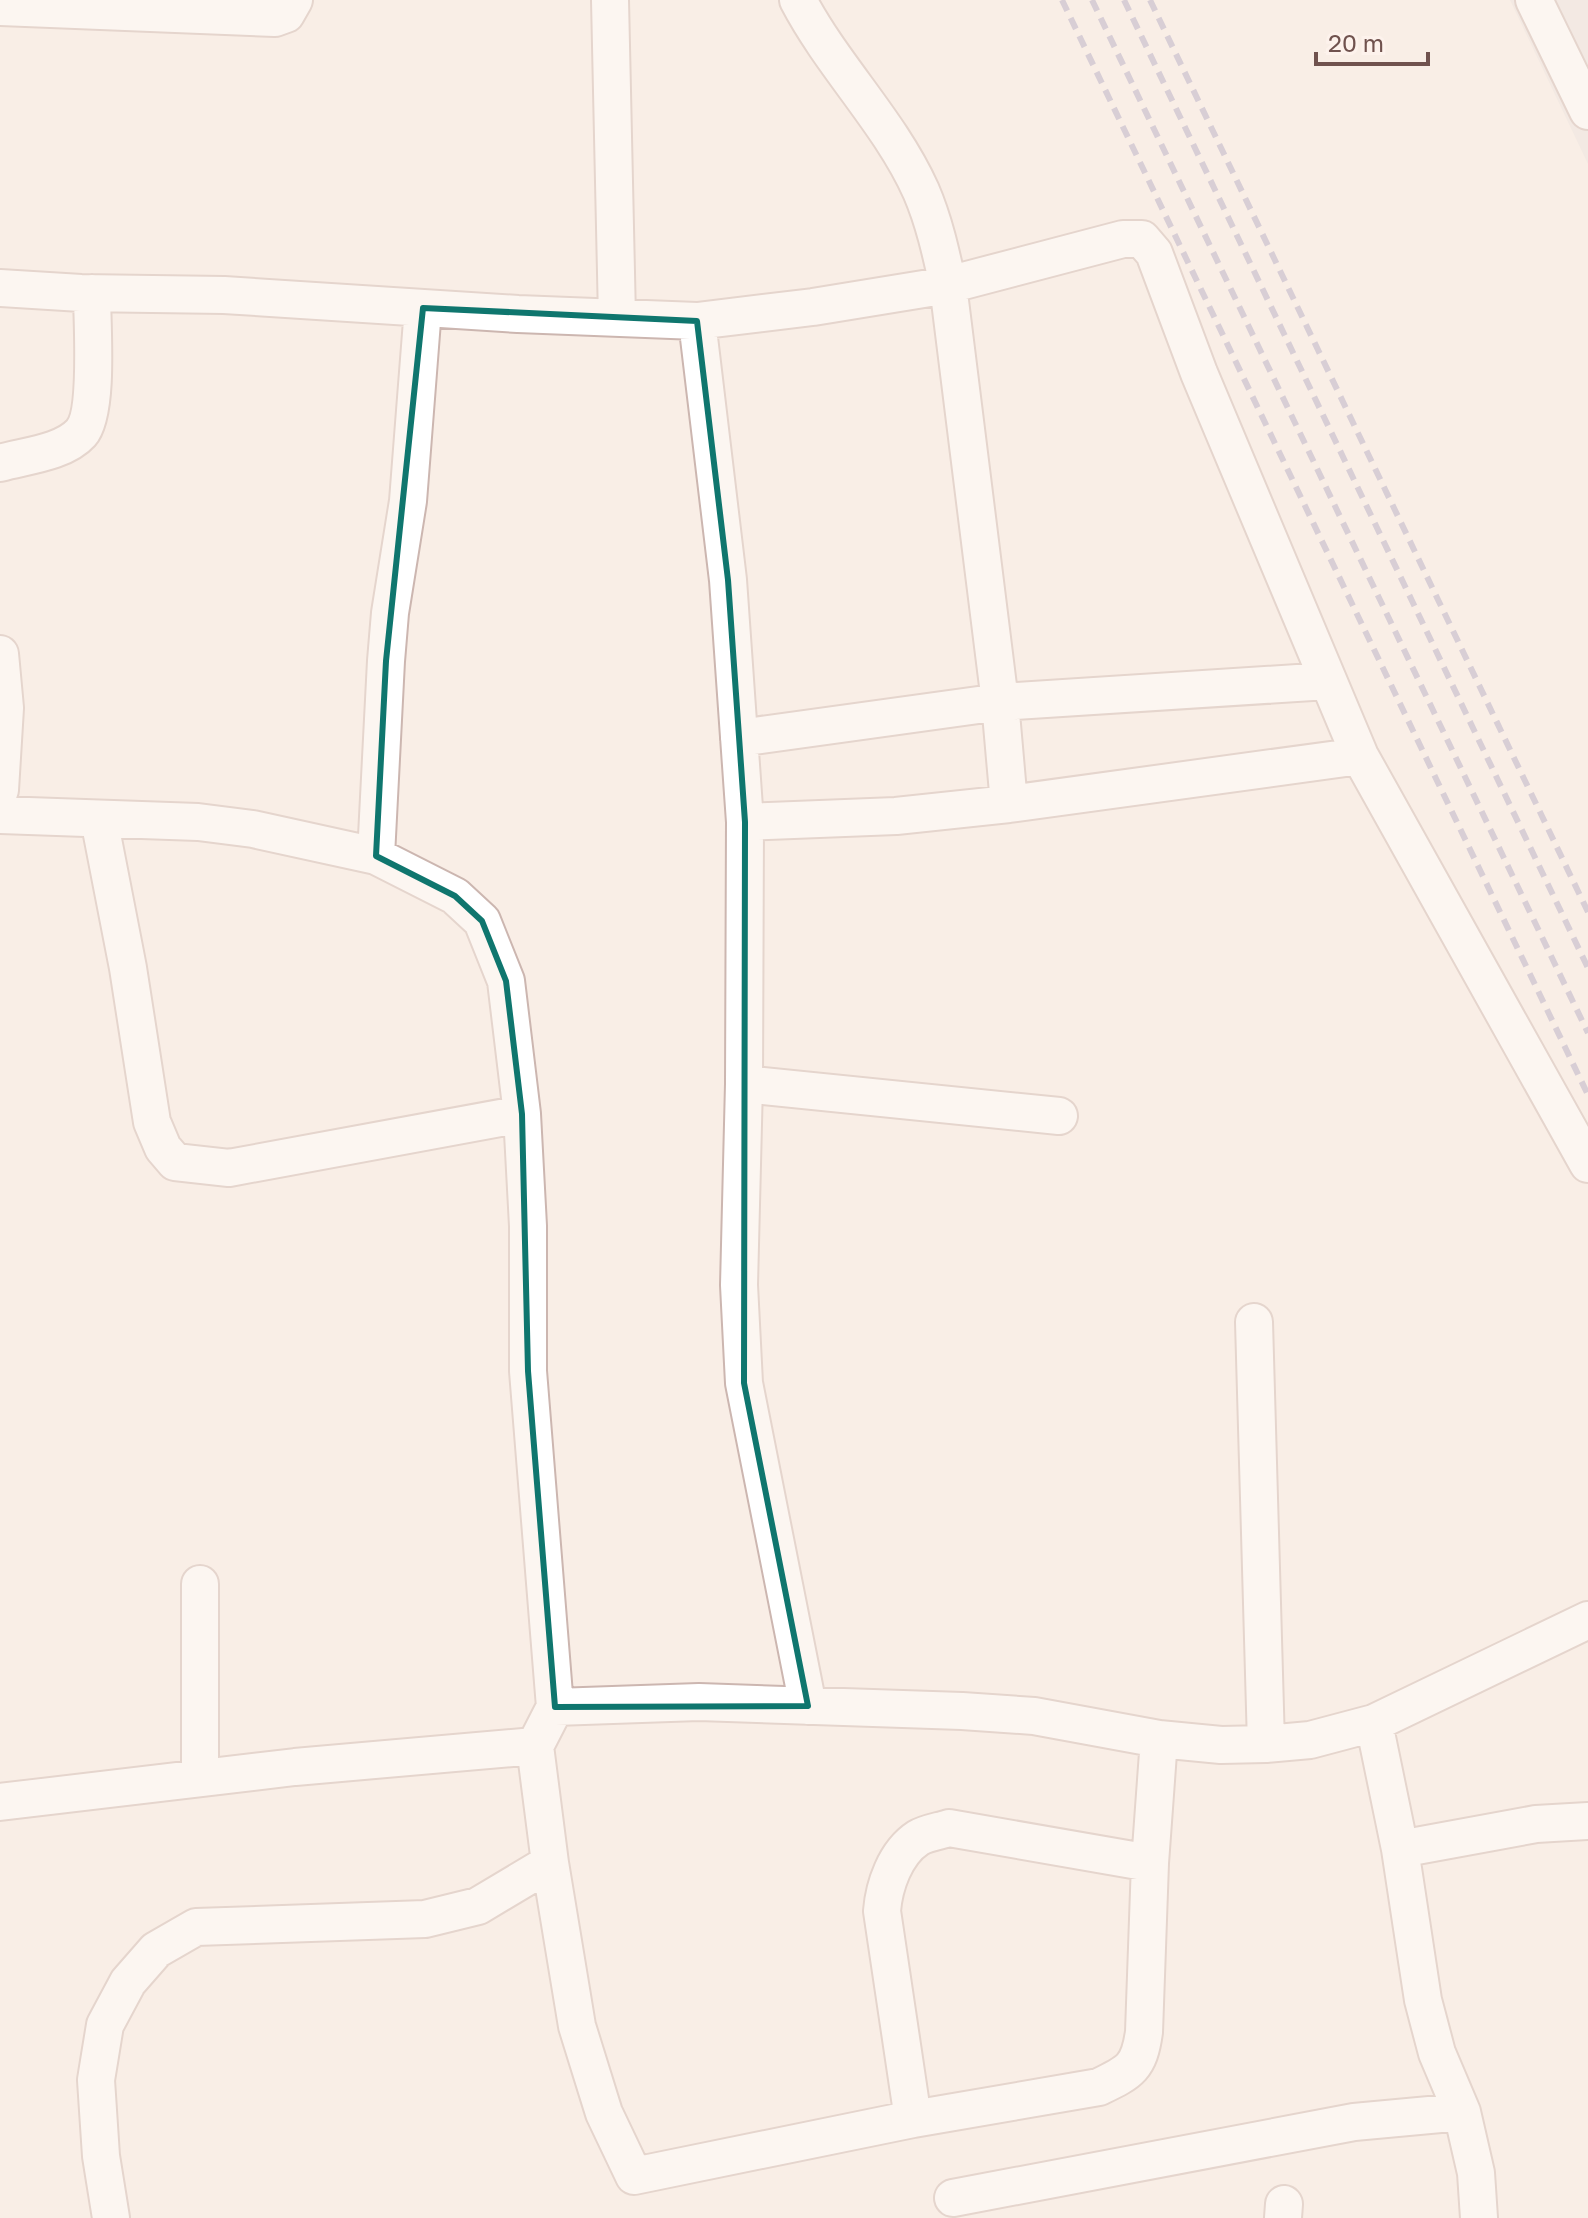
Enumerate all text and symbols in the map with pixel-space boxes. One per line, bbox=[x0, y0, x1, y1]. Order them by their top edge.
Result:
scale bar bbox=[1316, 16, 1428, 66]
text: 20 m bbox=[1328, 28, 1384, 57]

